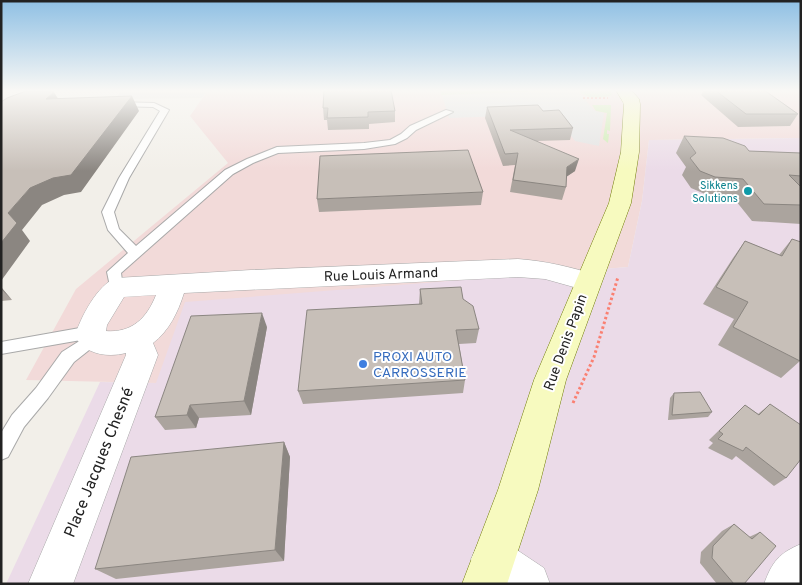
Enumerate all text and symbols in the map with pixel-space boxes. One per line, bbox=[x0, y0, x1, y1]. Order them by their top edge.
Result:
place label: Sikkens Solutions bbox=[692, 179, 738, 206]
marker: Sikkens Solutions bbox=[742, 185, 754, 197]
street label: Rue Louis Armand bbox=[324, 265, 439, 286]
street label: Rue Denis Papin bbox=[541, 292, 592, 393]
place label: PROXI AUTO CARROSSERIE bbox=[373, 349, 467, 382]
marker: PROXI AUTO CARROSSERIE bbox=[357, 358, 369, 370]
street label: Place Jacques Chesné bbox=[61, 385, 139, 541]

